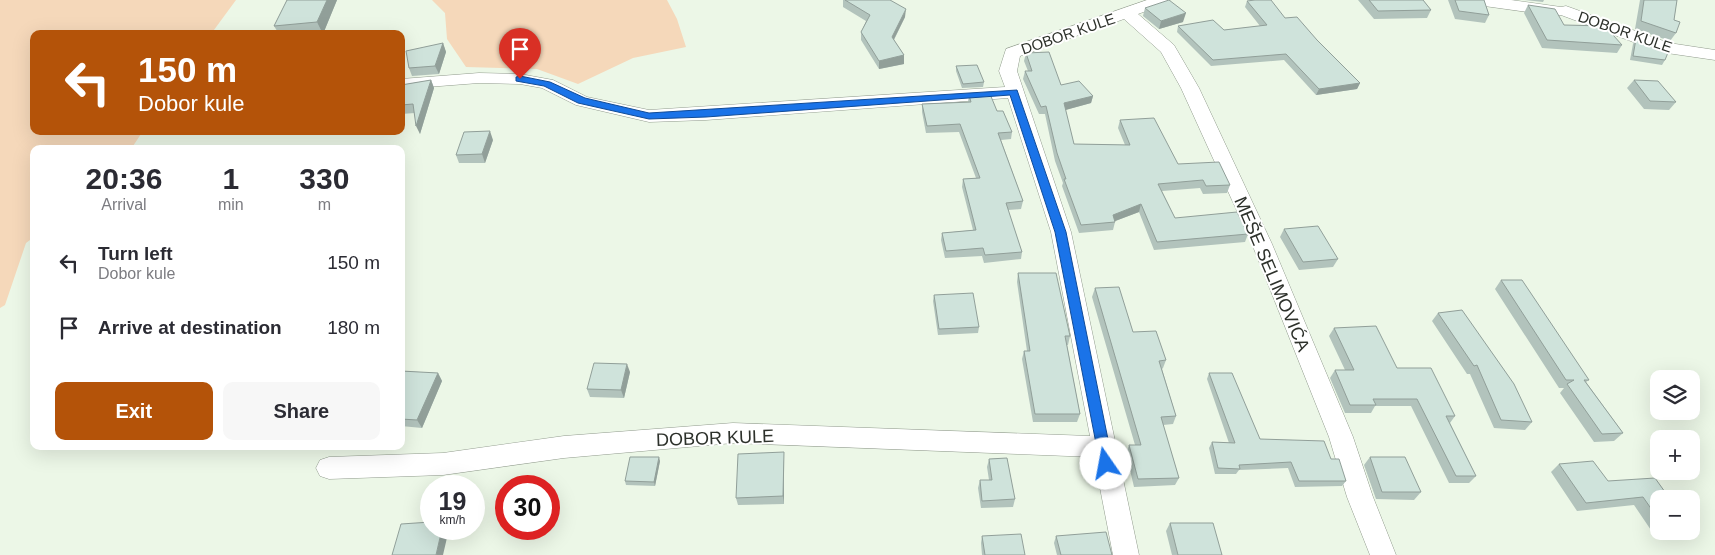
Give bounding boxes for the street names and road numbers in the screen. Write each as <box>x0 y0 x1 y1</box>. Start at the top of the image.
street label: DOBOR KULE <box>1576 7 1674 56</box>
street label: DOBOR KULE <box>1019 9 1117 58</box>
street label: MEŠE SELIMOVIĆA <box>1230 193 1315 354</box>
street label: DOBOR KULE <box>656 426 774 450</box>

